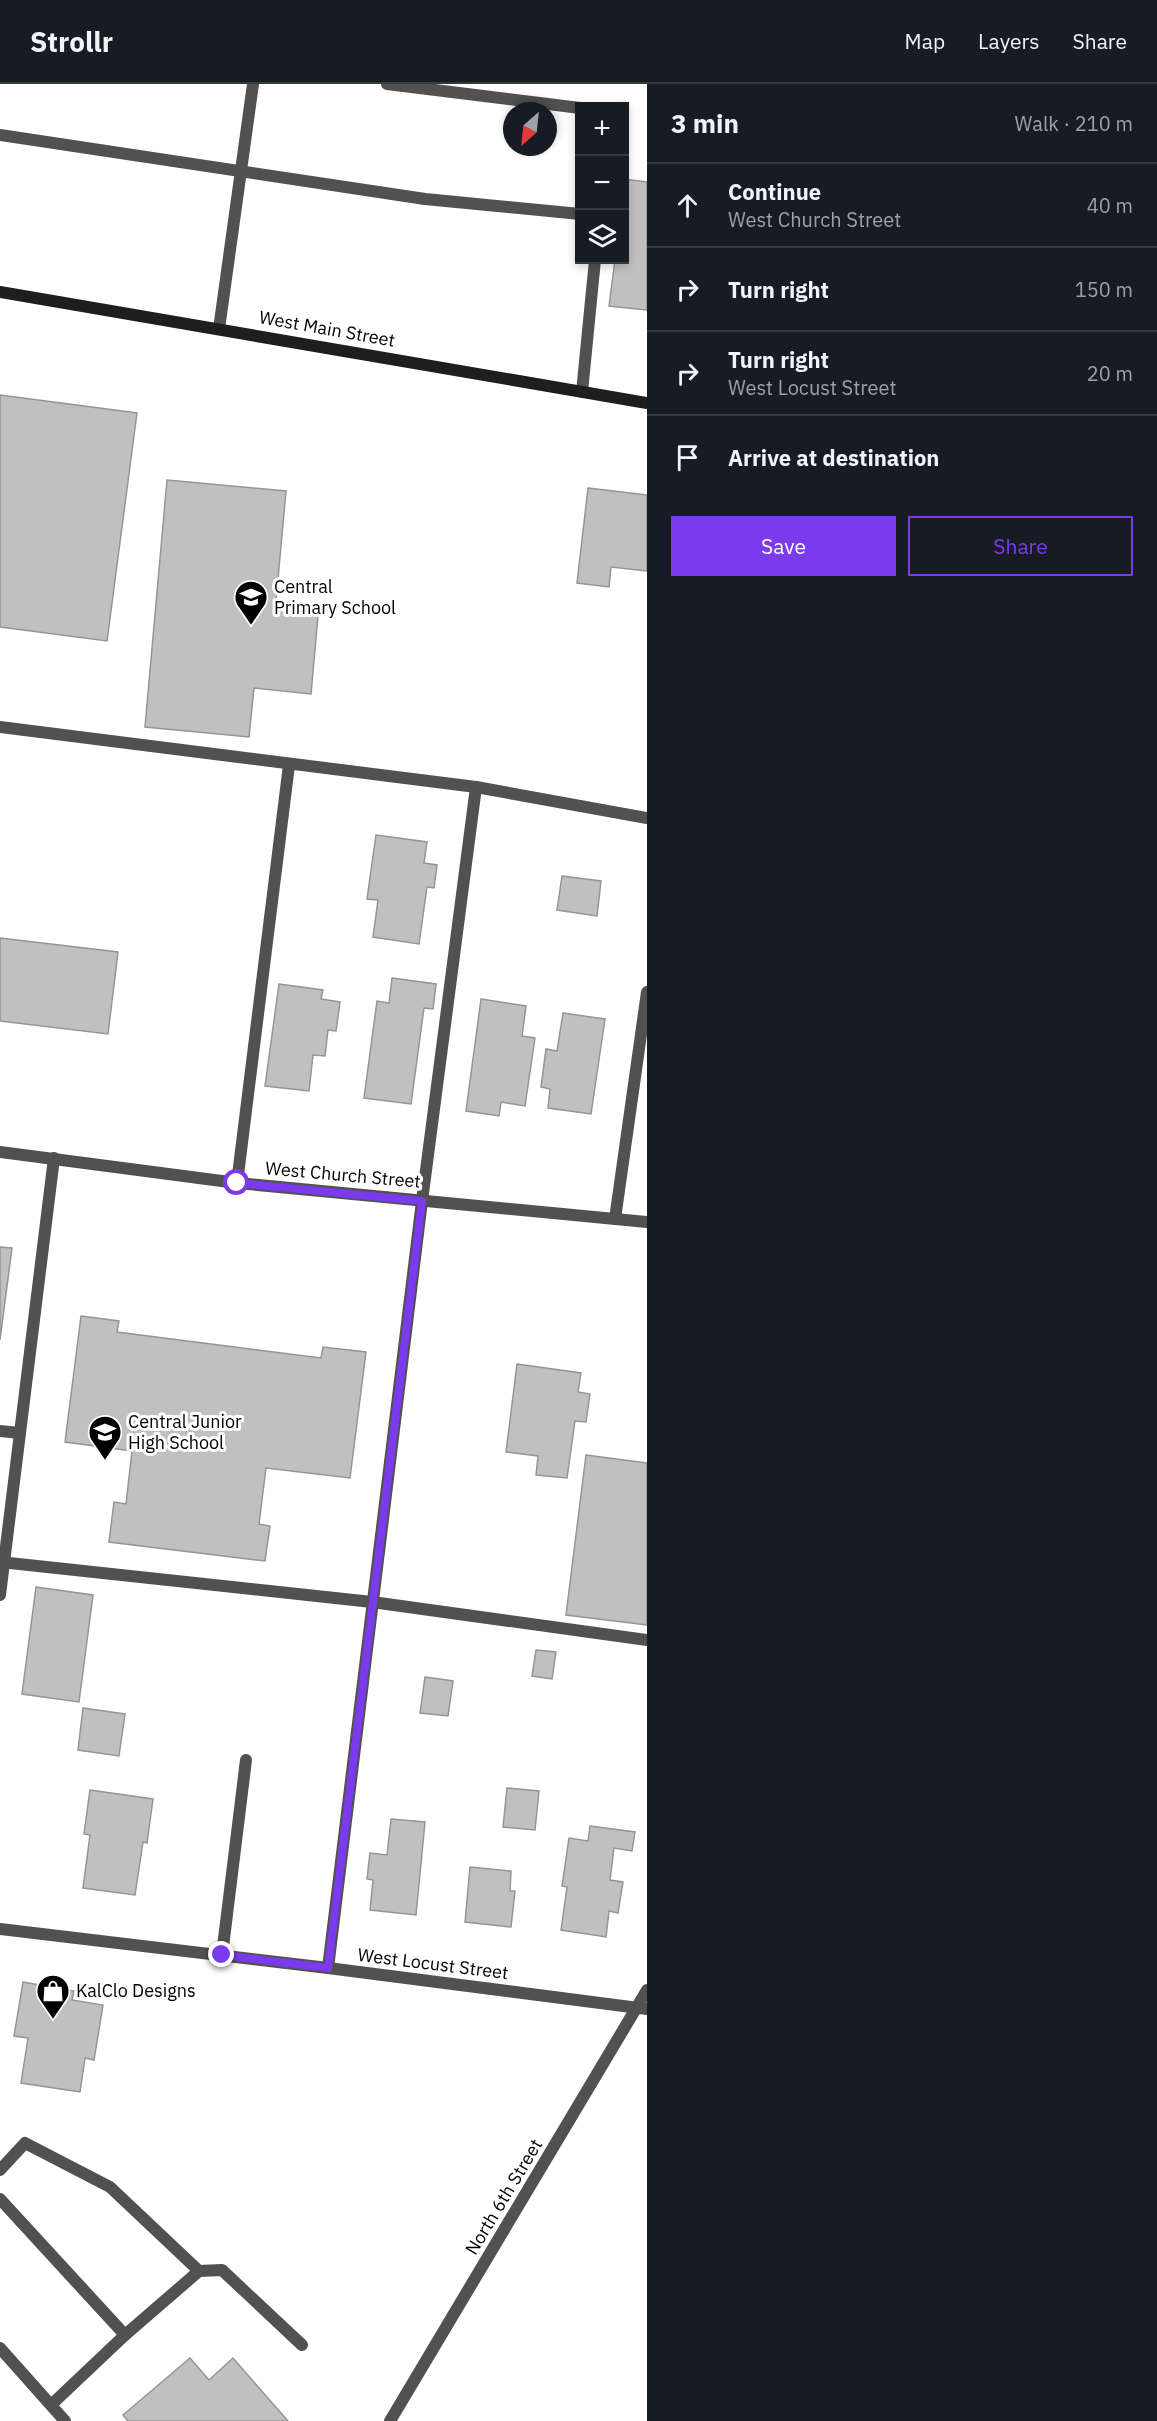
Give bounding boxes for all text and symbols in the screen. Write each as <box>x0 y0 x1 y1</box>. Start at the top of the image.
text: Strollr <box>30 23 113 60</box>
text: Map <box>905 27 945 55</box>
text: Layers <box>978 27 1040 55</box>
text: Share <box>1073 27 1127 55</box>
north arrow <box>503 102 557 156</box>
map controls <box>575 102 629 264</box>
button: + <box>575 102 629 156</box>
text: 3 min <box>671 106 739 140</box>
text: Walk · 210 m <box>1015 110 1133 137</box>
button: − <box>575 156 629 210</box>
text: Continue <box>728 177 821 206</box>
icon: ahead <box>671 189 704 222</box>
text: 40 m <box>1087 192 1133 219</box>
text: West Church Street <box>728 206 901 233</box>
button: layers <box>575 210 629 264</box>
icon: right <box>671 273 704 306</box>
text: Turn right <box>728 275 829 304</box>
text: 150 m <box>1075 276 1133 303</box>
street label: West Main Street <box>257 305 397 352</box>
text: Turn right <box>728 345 829 374</box>
icon: right <box>671 357 704 390</box>
text: 20 m <box>1087 360 1133 387</box>
text: West Locust Street <box>728 374 896 401</box>
icon: arrive <box>671 441 704 474</box>
text: Arrive at destination <box>728 443 939 472</box>
button: Save <box>671 516 896 576</box>
button: Share <box>908 516 1133 576</box>
place label: Central Primary School <box>274 575 396 619</box>
school or university icon: Central Primary School <box>233 579 269 626</box>
street label: West Church Street <box>264 1156 422 1193</box>
route start <box>223 1169 249 1195</box>
place label: Central Junior High School <box>128 1410 242 1454</box>
school or university icon: Central Junior High School <box>87 1414 123 1461</box>
route end <box>208 1941 234 1967</box>
street label: West Locust Street <box>356 1943 510 1984</box>
shop icon: KalClo Designs <box>35 1973 71 2020</box>
place label: KalClo Designs <box>76 1979 196 2002</box>
street label: North 6th Street <box>460 2135 547 2259</box>

